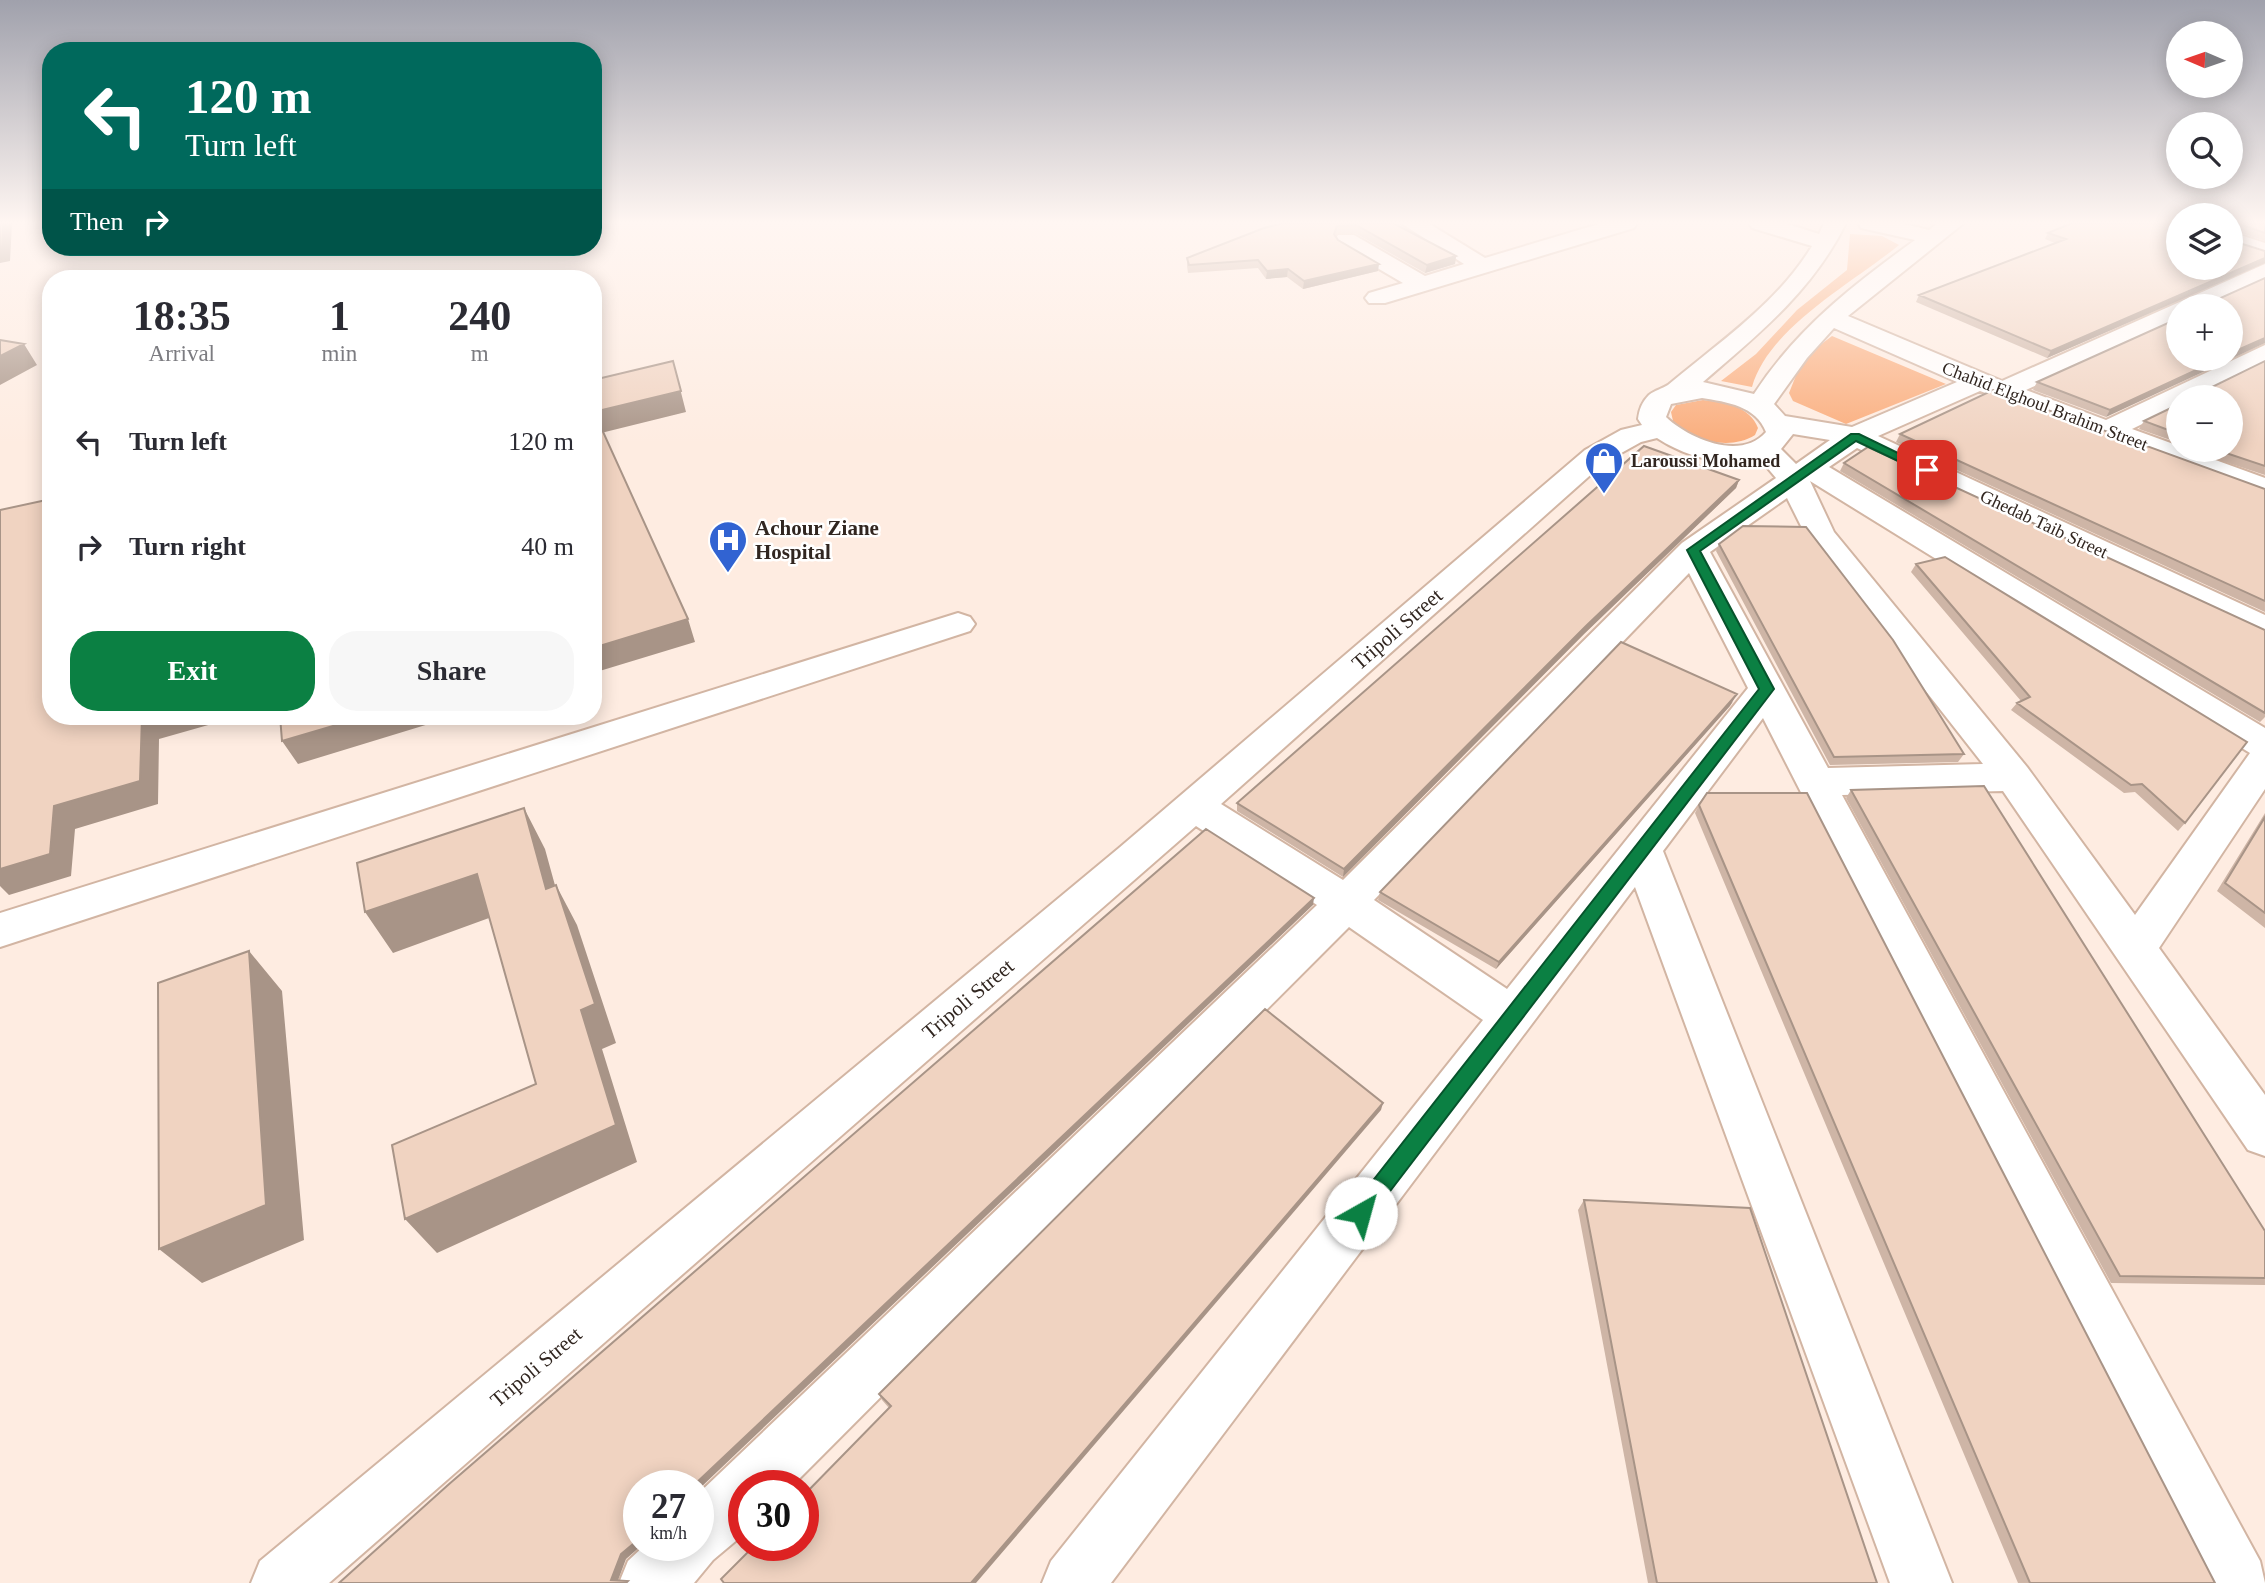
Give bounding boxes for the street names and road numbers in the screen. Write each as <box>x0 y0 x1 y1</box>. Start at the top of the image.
street label: Chahid Elghoul Brahim Street <box>1939 358 2151 454</box>
street label: Ghedab Taib Street <box>1977 486 2111 562</box>
street label: Tripoli Street <box>1347 583 1447 675</box>
street label: Tripoli Street <box>917 954 1019 1044</box>
street label: Tripoli Street <box>485 1322 587 1412</box>

